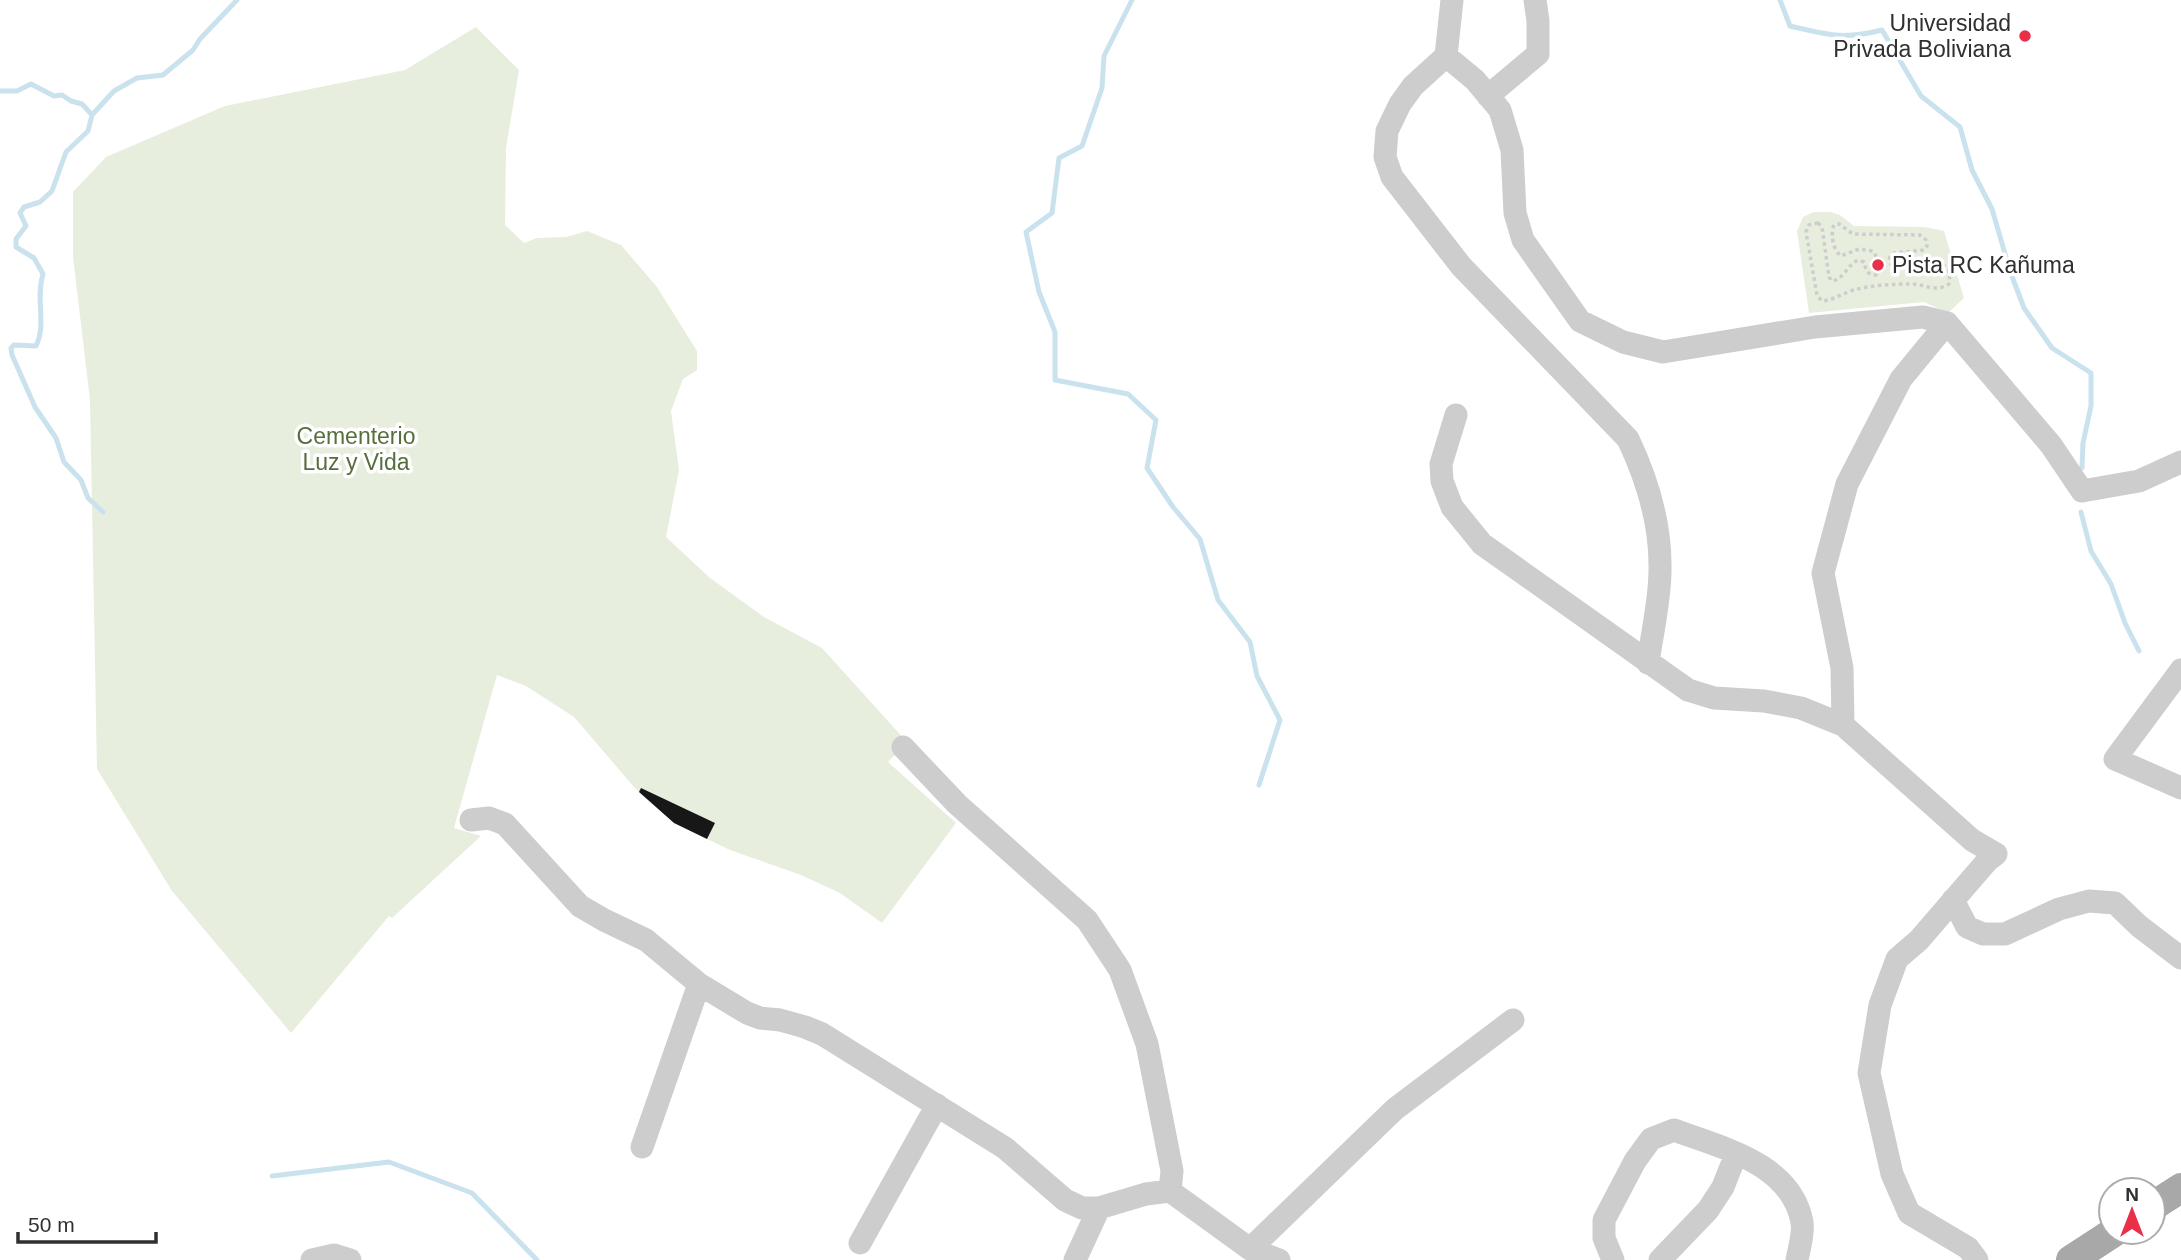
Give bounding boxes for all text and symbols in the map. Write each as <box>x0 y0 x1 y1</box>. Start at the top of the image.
place label: Universidad Privada Boliviana <box>1833 10 2011 62</box>
marker: Universidad Privada Boliviana <box>2017 28 2033 44</box>
place label: Pista RC Kañuma <box>1892 252 2075 278</box>
marker: Pista RC Kañuma <box>1870 257 1886 273</box>
park label: Cementerio Luz y Vida <box>297 423 415 475</box>
north arrow <box>2097 1176 2167 1246</box>
text: N <box>2125 1184 2139 1205</box>
scale bar <box>18 1200 156 1244</box>
text: 50 m <box>28 1213 75 1236</box>

